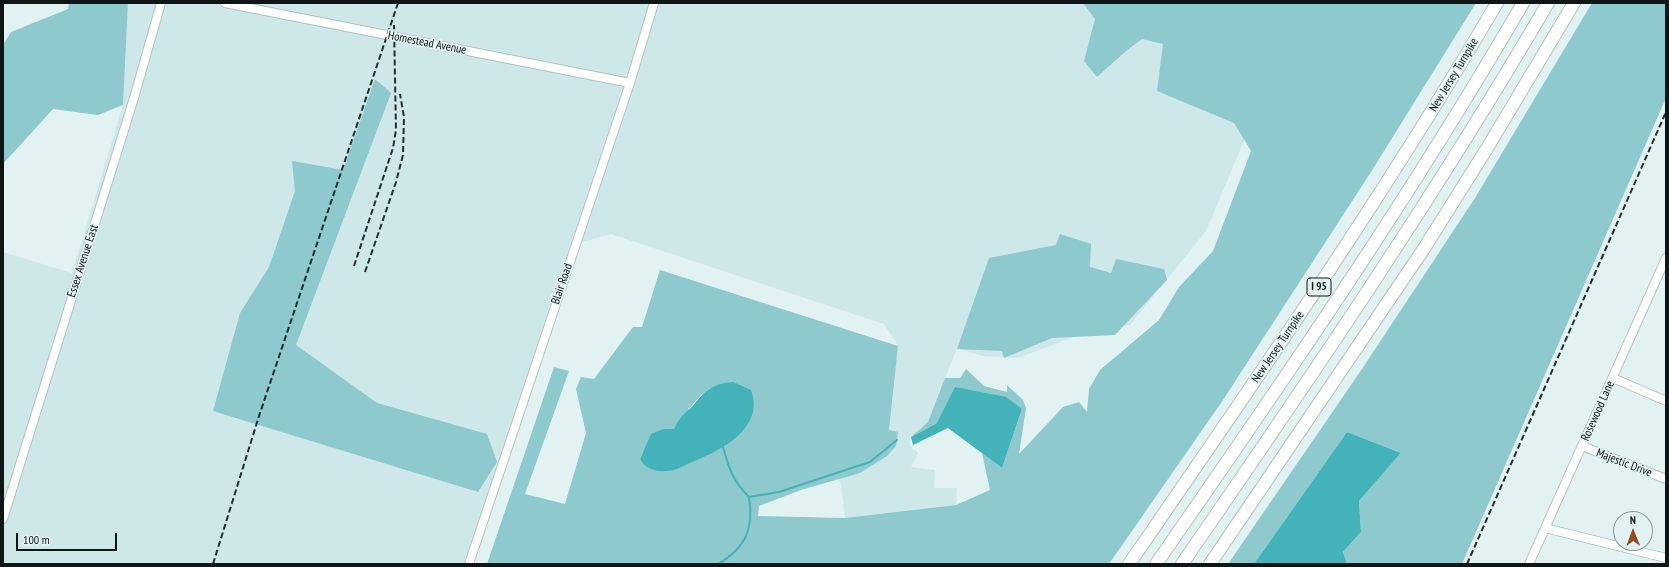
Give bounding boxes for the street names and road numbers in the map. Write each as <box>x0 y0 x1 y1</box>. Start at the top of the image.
street label: Homestead Avenue <box>387 28 467 58</box>
street label: New Jersey Turnpike <box>1426 36 1482 114</box>
street label: Essex Avenue East <box>64 223 102 299</box>
street label: Blair Road <box>548 262 576 306</box>
road number: I 95 <box>1307 278 1331 296</box>
street label: New Jersey Turnpike <box>1249 308 1307 386</box>
street label: Rosewood Lane <box>1578 379 1618 443</box>
street label: Majestic Drive <box>1594 446 1654 480</box>

